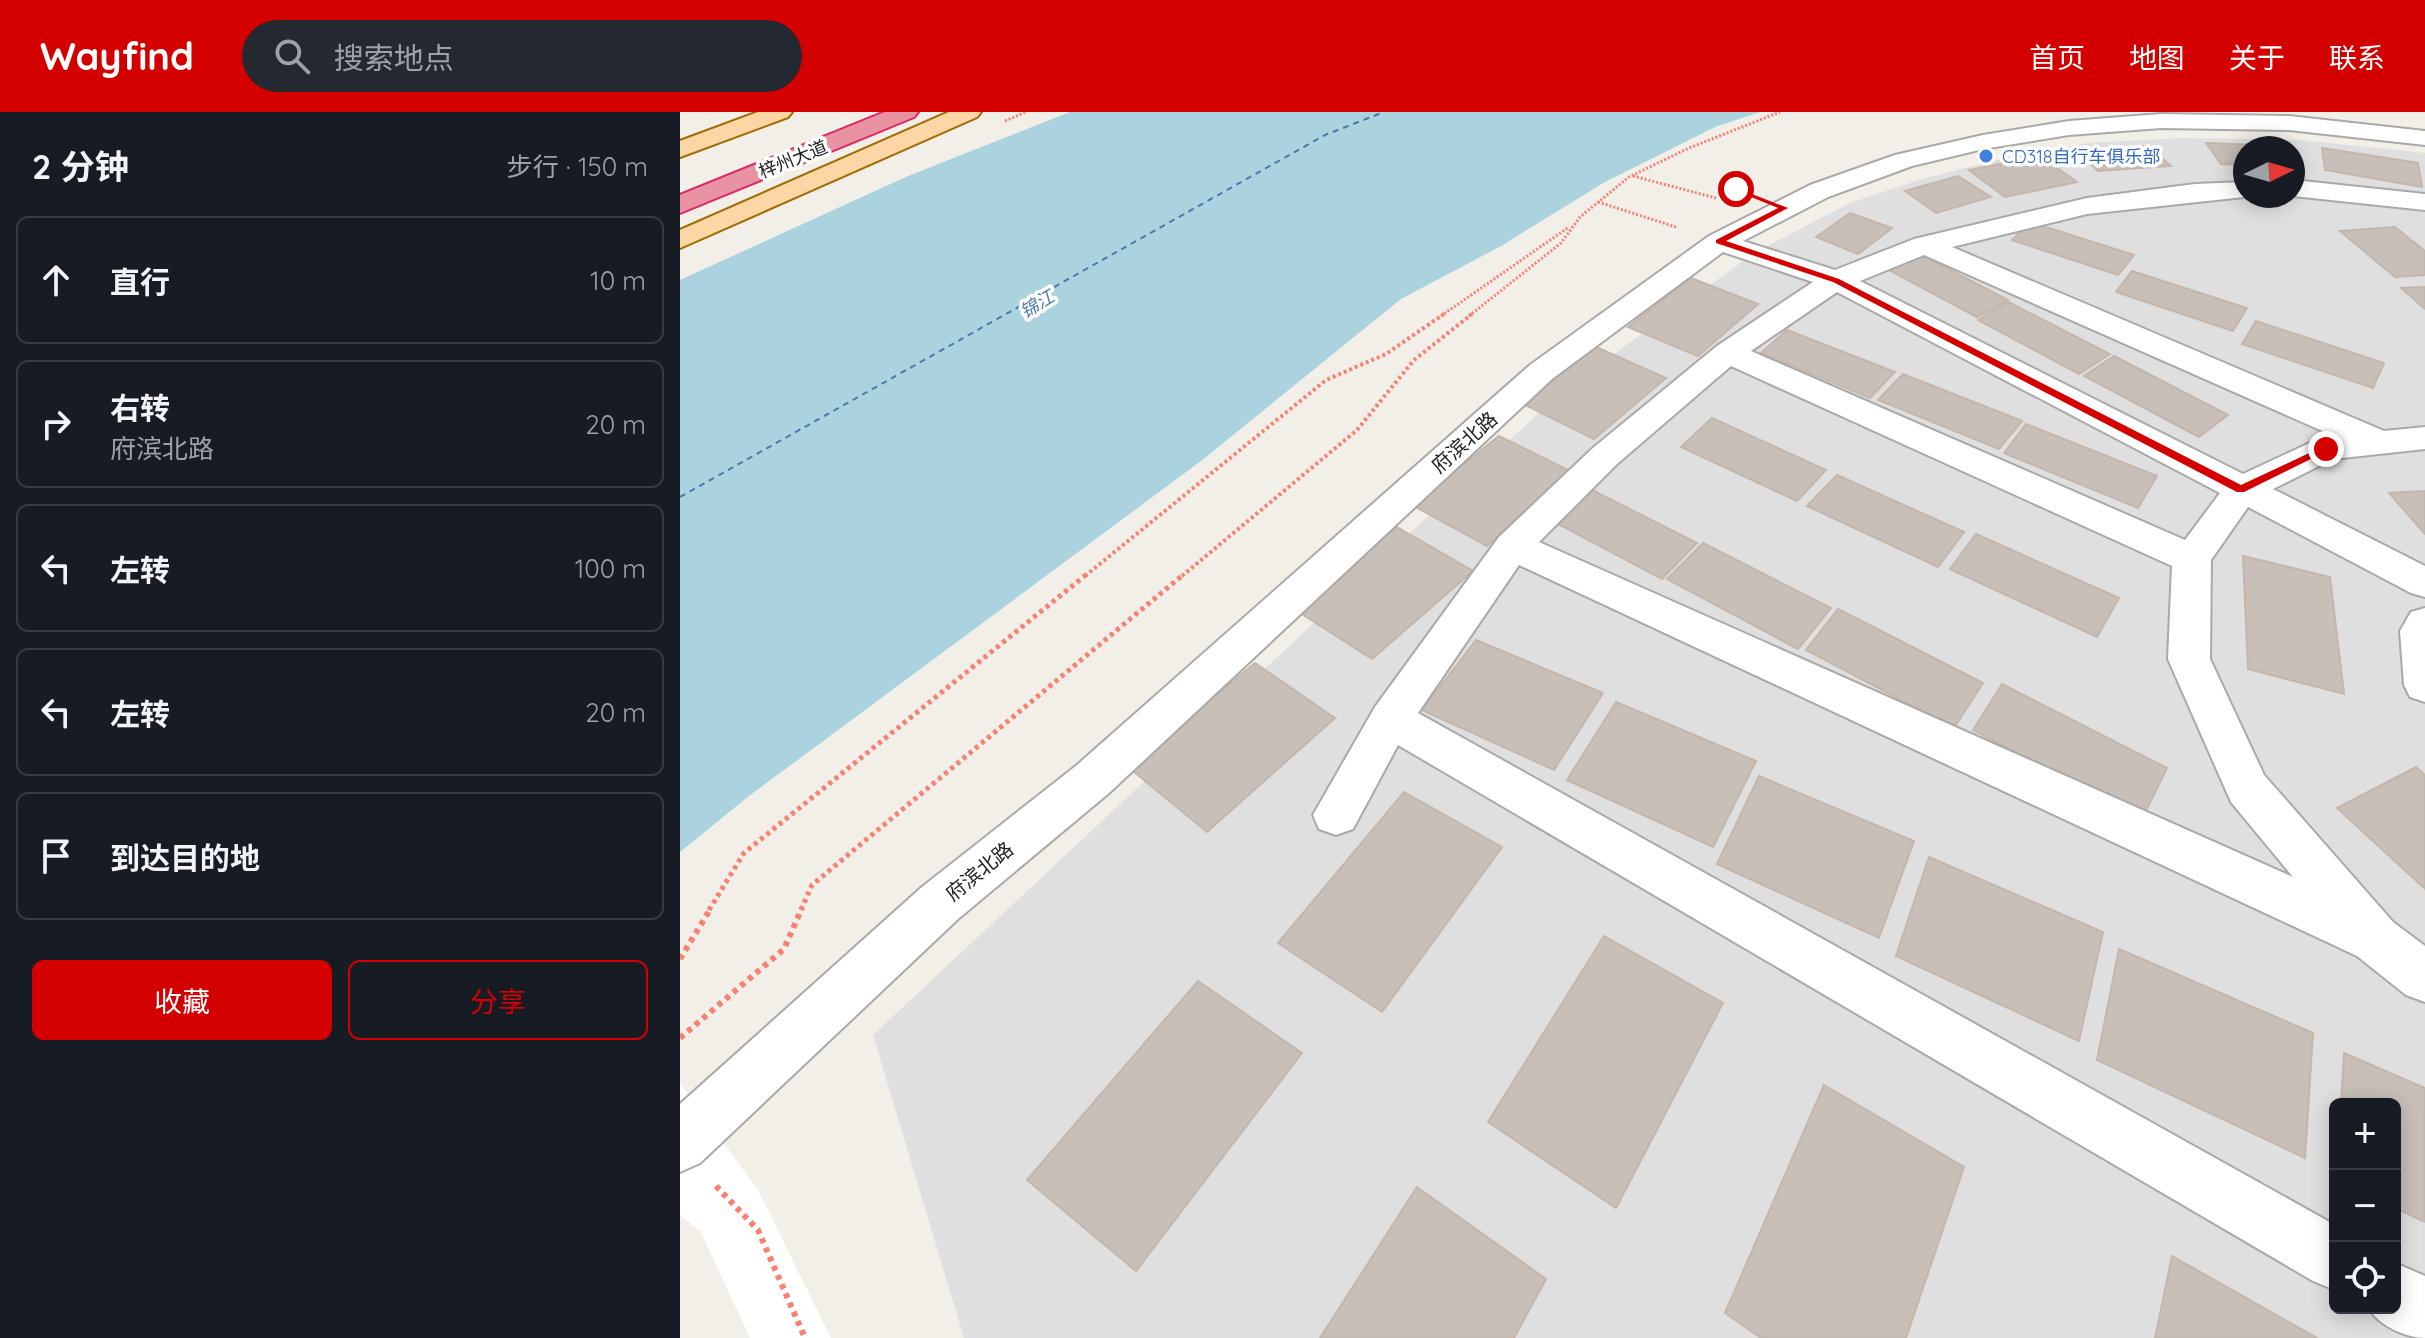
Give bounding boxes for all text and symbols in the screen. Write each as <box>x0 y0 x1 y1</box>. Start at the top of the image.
search box <box>242 20 802 92</box>
text: Wayfind <box>40 32 194 80</box>
icon: search <box>270 34 314 78</box>
text: 搜索地点 <box>334 39 454 77</box>
text: 首页 <box>2029 40 2085 75</box>
text: 地图 <box>2129 40 2185 75</box>
text: 关于 <box>2229 40 2285 75</box>
text: 联系 <box>2329 40 2385 75</box>
street label: 梓州大道 <box>755 135 831 183</box>
north arrow <box>2233 136 2305 208</box>
text: 2 分钟 <box>32 145 129 188</box>
place label: CD318自行车俱乐部 <box>2002 145 2161 168</box>
marker: CD318自行车俱乐部 <box>1977 147 1995 165</box>
text: 步行 · 150 m <box>507 150 648 183</box>
route start <box>1718 171 1754 207</box>
icon: ahead <box>34 258 78 302</box>
text: 直行 <box>110 263 170 301</box>
text: 10 m <box>590 264 646 297</box>
water label: 锦江 <box>1016 284 1060 323</box>
text: 右转 <box>110 389 170 427</box>
icon: right <box>34 402 78 446</box>
street label: 府滨北路 <box>1426 406 1502 478</box>
text: 20 m <box>585 408 646 441</box>
route end <box>2308 431 2344 467</box>
text: 府滨北路 <box>110 432 214 465</box>
icon: left <box>34 546 78 590</box>
text: 左转 <box>110 551 170 589</box>
text: 100 m <box>575 552 646 585</box>
icon: left <box>34 690 78 734</box>
text: 左转 <box>110 695 170 733</box>
text: 20 m <box>585 696 646 729</box>
icon: arrive <box>34 834 78 878</box>
street label: 府滨北路 <box>940 836 1018 906</box>
text: 到达目的地 <box>110 839 260 877</box>
button: 收藏 <box>32 960 332 1040</box>
button: 分享 <box>348 960 648 1040</box>
map controls <box>2329 1098 2401 1314</box>
button: + <box>2329 1098 2401 1170</box>
button: − <box>2329 1170 2401 1242</box>
button: locate <box>2329 1242 2401 1314</box>

